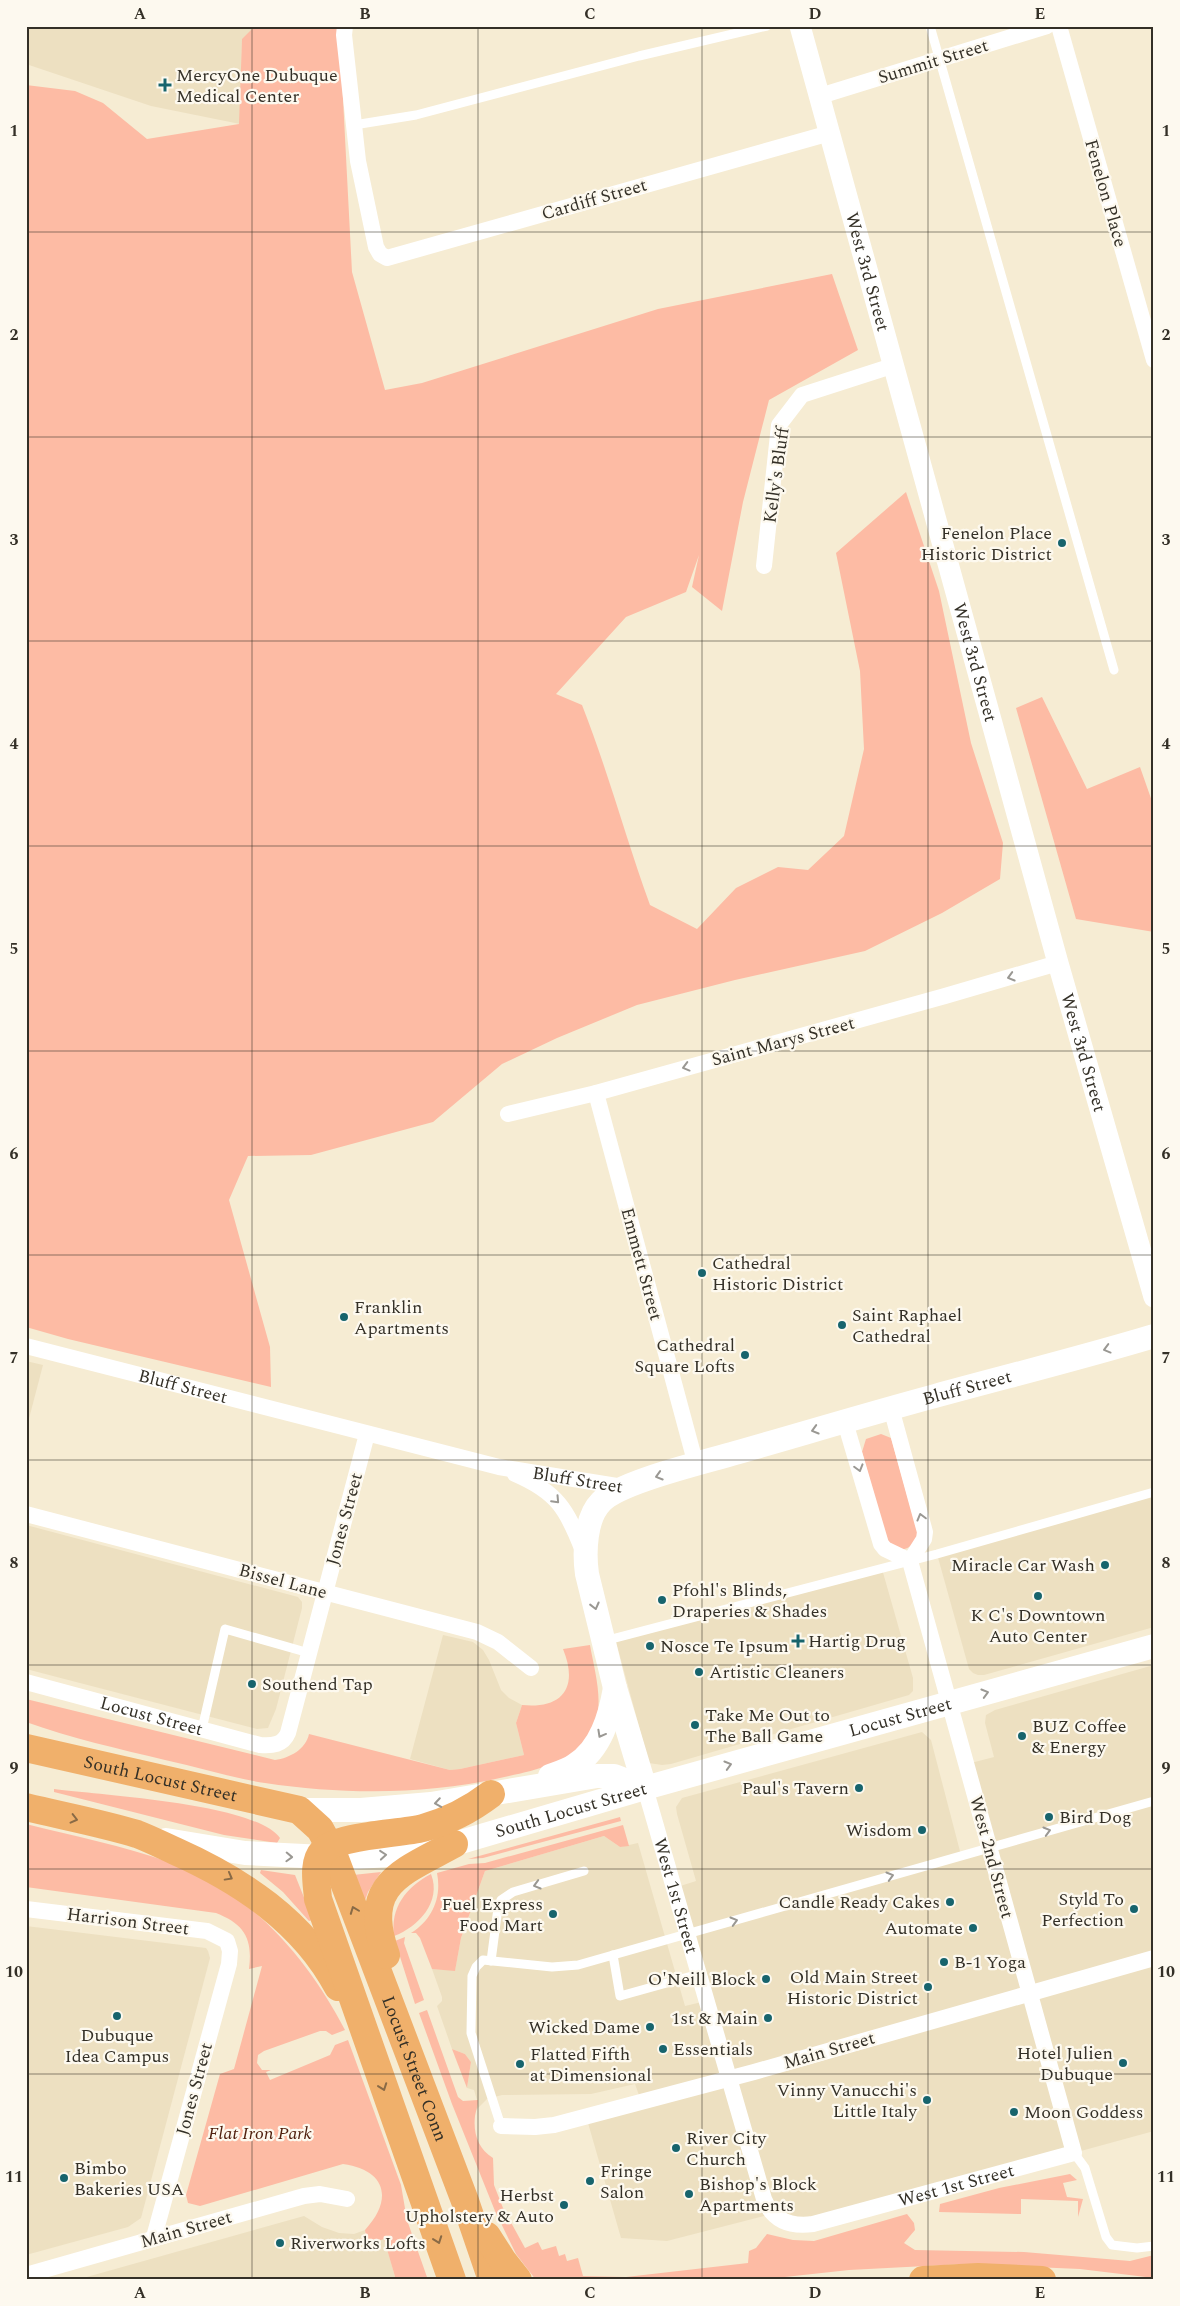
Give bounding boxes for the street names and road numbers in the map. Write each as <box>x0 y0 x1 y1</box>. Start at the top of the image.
street label: Summit Street <box>875 32 992 91</box>
street label: Fenelon Place <box>1077 136 1134 250</box>
street label: Cardiff Street <box>538 172 650 227</box>
street label: West 3rd Street <box>838 209 896 335</box>
street label: Kelly's Bluff <box>756 424 797 525</box>
street label: West 3rd Street <box>945 600 1004 725</box>
street label: West 3rd Street <box>1053 990 1113 1115</box>
street label: Saint Marys Street <box>709 1009 858 1074</box>
street label: Emmett Street <box>613 1205 670 1324</box>
street label: Bluff Street <box>135 1362 230 1411</box>
street label: Bluff Street <box>920 1363 1015 1413</box>
street label: Bluff Street <box>531 1460 625 1501</box>
street label: Jones Street <box>319 1470 370 1569</box>
street label: Bissel Lane <box>236 1557 330 1606</box>
street label: Locust Street <box>97 1690 206 1743</box>
street label: Locust Street <box>846 1690 955 1745</box>
street label: South Locust Street <box>81 1749 240 1810</box>
street label: South Locust Street <box>492 1775 650 1845</box>
street label: West 2nd Street <box>962 1793 1021 1921</box>
street label: West 1st Street <box>646 1835 705 1957</box>
street label: Harrison Street <box>65 1901 191 1942</box>
street label: Locust Street Conn <box>374 1992 454 2145</box>
street label: Main Street <box>780 2025 878 2076</box>
street label: Jones Street <box>169 2040 220 2139</box>
street label: West 1st Street <box>895 2157 1017 2214</box>
street label: Main Street <box>137 2204 235 2255</box>

